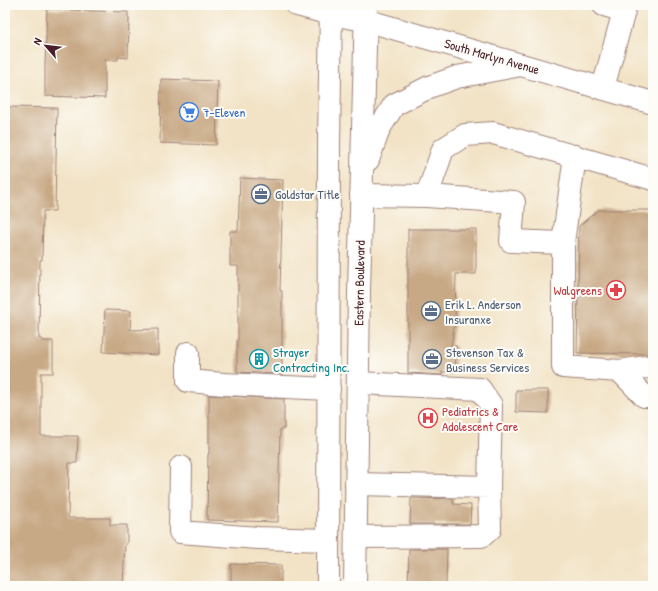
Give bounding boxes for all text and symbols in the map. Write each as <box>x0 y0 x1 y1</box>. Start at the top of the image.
north arrow <box>26 26 66 66</box>
street label: South Marlyn Avenue <box>442 34 542 78</box>
text: N <box>30 35 45 47</box>
supermarket icon: 7-Eleven <box>178 101 200 123</box>
place label: 7-Eleven <box>203 103 245 121</box>
office icon: Goldstar Title <box>250 183 272 205</box>
place label: Goldstar Title <box>275 185 340 203</box>
street label: Eastern Boulevard <box>349 240 369 326</box>
pharmacy icon: Walgreens <box>605 279 627 301</box>
place label: Walgreens <box>553 281 602 299</box>
place label: Erik L. Anderson Insuranxe <box>445 295 521 328</box>
office icon: Erik L. Anderson Insuranxe <box>420 300 442 322</box>
place label: Strayer Contracting Inc. <box>273 343 350 376</box>
place label: Stevenson Tax & Business Services <box>446 343 529 376</box>
building icon: Strayer Contracting Inc. <box>248 348 270 370</box>
office icon: Stevenson Tax & Business Services <box>421 348 443 370</box>
place label: Pediatrics & Adolescent Care <box>442 402 518 435</box>
hospital icon: Pediatrics & Adolescent Care <box>417 407 439 429</box>

